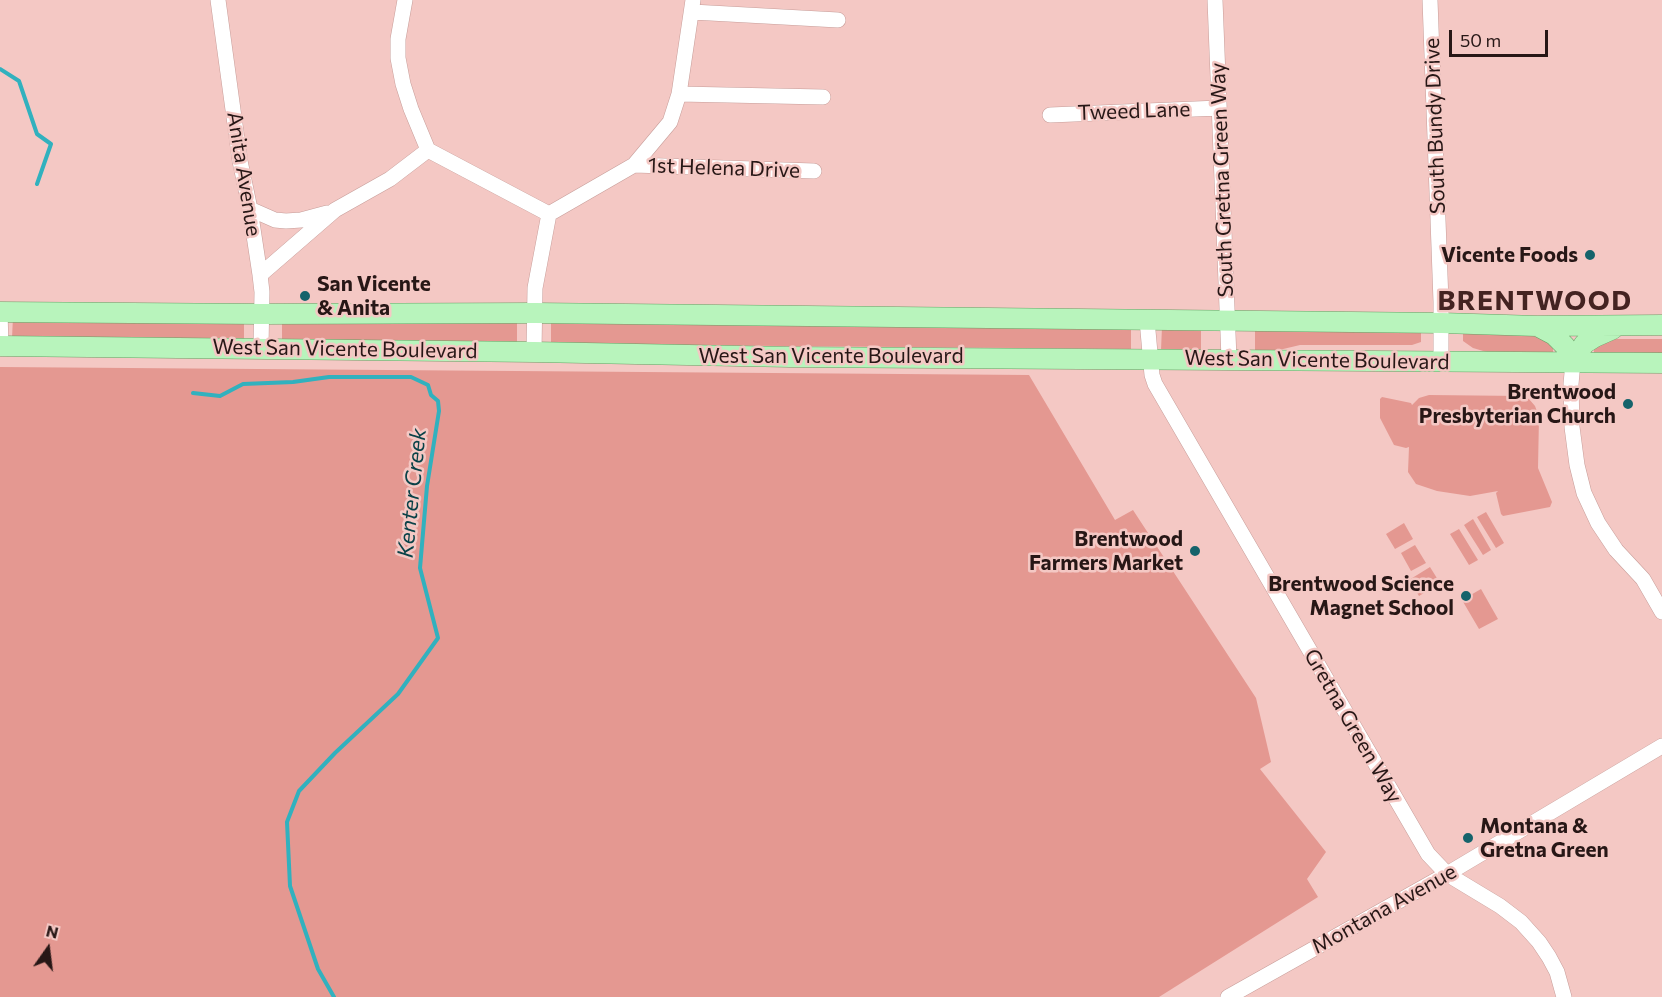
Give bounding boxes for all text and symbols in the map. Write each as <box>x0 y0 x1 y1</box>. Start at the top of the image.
scale bar <box>1452 18 1551 56</box>
text: 50 m <box>1460 29 1501 51</box>
street label: South Bundy Drive <box>1419 37 1451 215</box>
street label: South Gretna Green Way <box>1205 62 1239 298</box>
street label: Tweed Lane <box>1077 96 1191 126</box>
street label: Anita Avenue <box>222 110 266 238</box>
street label: 1st Helena Drive <box>648 153 800 183</box>
place label: Vicente Foods <box>1441 242 1578 268</box>
marker: Vicente Foods <box>1583 248 1597 262</box>
place label: San Vicente & Anita <box>317 271 431 321</box>
district label: BRENTWOOD <box>1437 285 1633 317</box>
marker: San Vicente & Anita <box>298 289 312 303</box>
street label: West San Vicente Boulevard <box>212 334 478 364</box>
street label: West San Vicente Boulevard <box>698 343 964 369</box>
street label: West San Vicente Boulevard <box>1184 345 1450 375</box>
place label: Brentwood Presbyterian Church <box>1419 379 1616 429</box>
marker: Brentwood Presbyterian Church <box>1621 397 1635 411</box>
water label: Kenter Creek <box>392 427 432 559</box>
place label: Brentwood Farmers Market <box>1029 526 1183 576</box>
marker: Brentwood Farmers Market <box>1188 544 1202 558</box>
place label: Brentwood Science Magnet School <box>1268 571 1454 621</box>
marker: Brentwood Science Magnet School <box>1459 589 1473 603</box>
street label: Gretna Green Way <box>1299 645 1407 807</box>
place label: Montana & Gretna Green <box>1480 813 1609 863</box>
marker: Montana & Gretna Green <box>1461 831 1475 845</box>
street label: Montana Avenue <box>1307 859 1461 959</box>
north arrow <box>18 919 78 979</box>
text: N <box>44 920 61 942</box>

